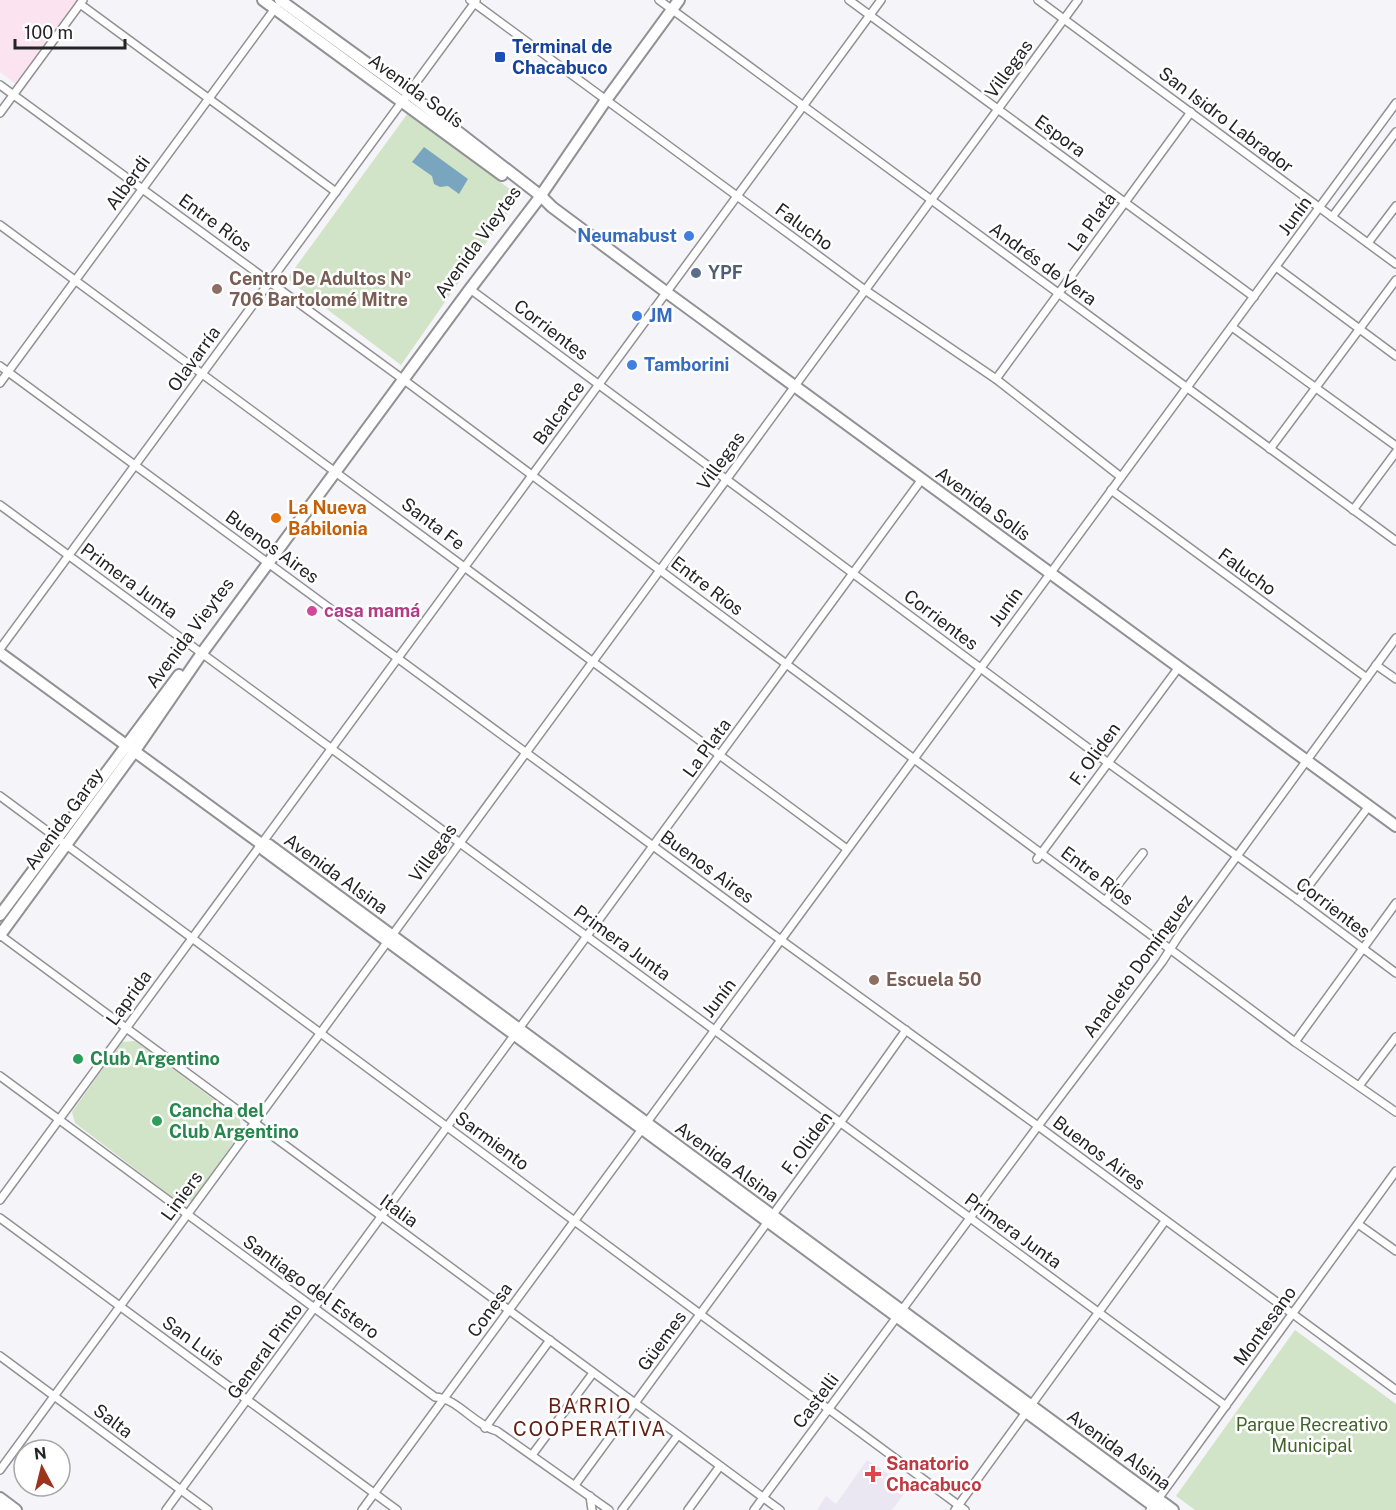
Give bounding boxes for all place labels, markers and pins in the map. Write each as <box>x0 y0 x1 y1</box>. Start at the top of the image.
place label: Terminal de Chacabuco <box>512 36 613 78</box>
marker: Terminal de Chacabuco <box>493 50 507 64</box>
place label: Neumabust <box>577 225 677 246</box>
marker: Neumabust <box>682 229 696 243</box>
place label: YPF <box>708 262 743 283</box>
marker: YPF <box>689 266 703 280</box>
place label: Centro De Adultos Nº 706 Bartolomé Mitre <box>229 268 411 310</box>
marker: Centro De Adultos Nº 706 Bartolomé Mitre <box>210 282 224 296</box>
place label: JM <box>649 305 673 326</box>
marker: JM <box>630 309 644 323</box>
place label: Tamborini <box>644 354 729 375</box>
marker: Tamborini <box>625 358 639 372</box>
place label: La Nueva Babilonia <box>288 497 368 539</box>
marker: La Nueva Babilonia <box>269 511 283 525</box>
place label: casa mamá <box>324 600 420 621</box>
marker: casa mamá <box>305 604 319 618</box>
place label: Escuela 50 <box>886 969 982 990</box>
marker: Escuela 50 <box>867 973 881 987</box>
place label: Club Argentino <box>90 1048 220 1069</box>
marker: Club Argentino <box>71 1052 85 1066</box>
place label: Cancha del Club Argentino <box>169 1100 299 1142</box>
marker: Cancha del Club Argentino <box>150 1114 164 1128</box>
place label: Sanatorio Chacabuco <box>886 1453 982 1495</box>
marker: Sanatorio Chacabuco <box>864 1465 882 1483</box>

